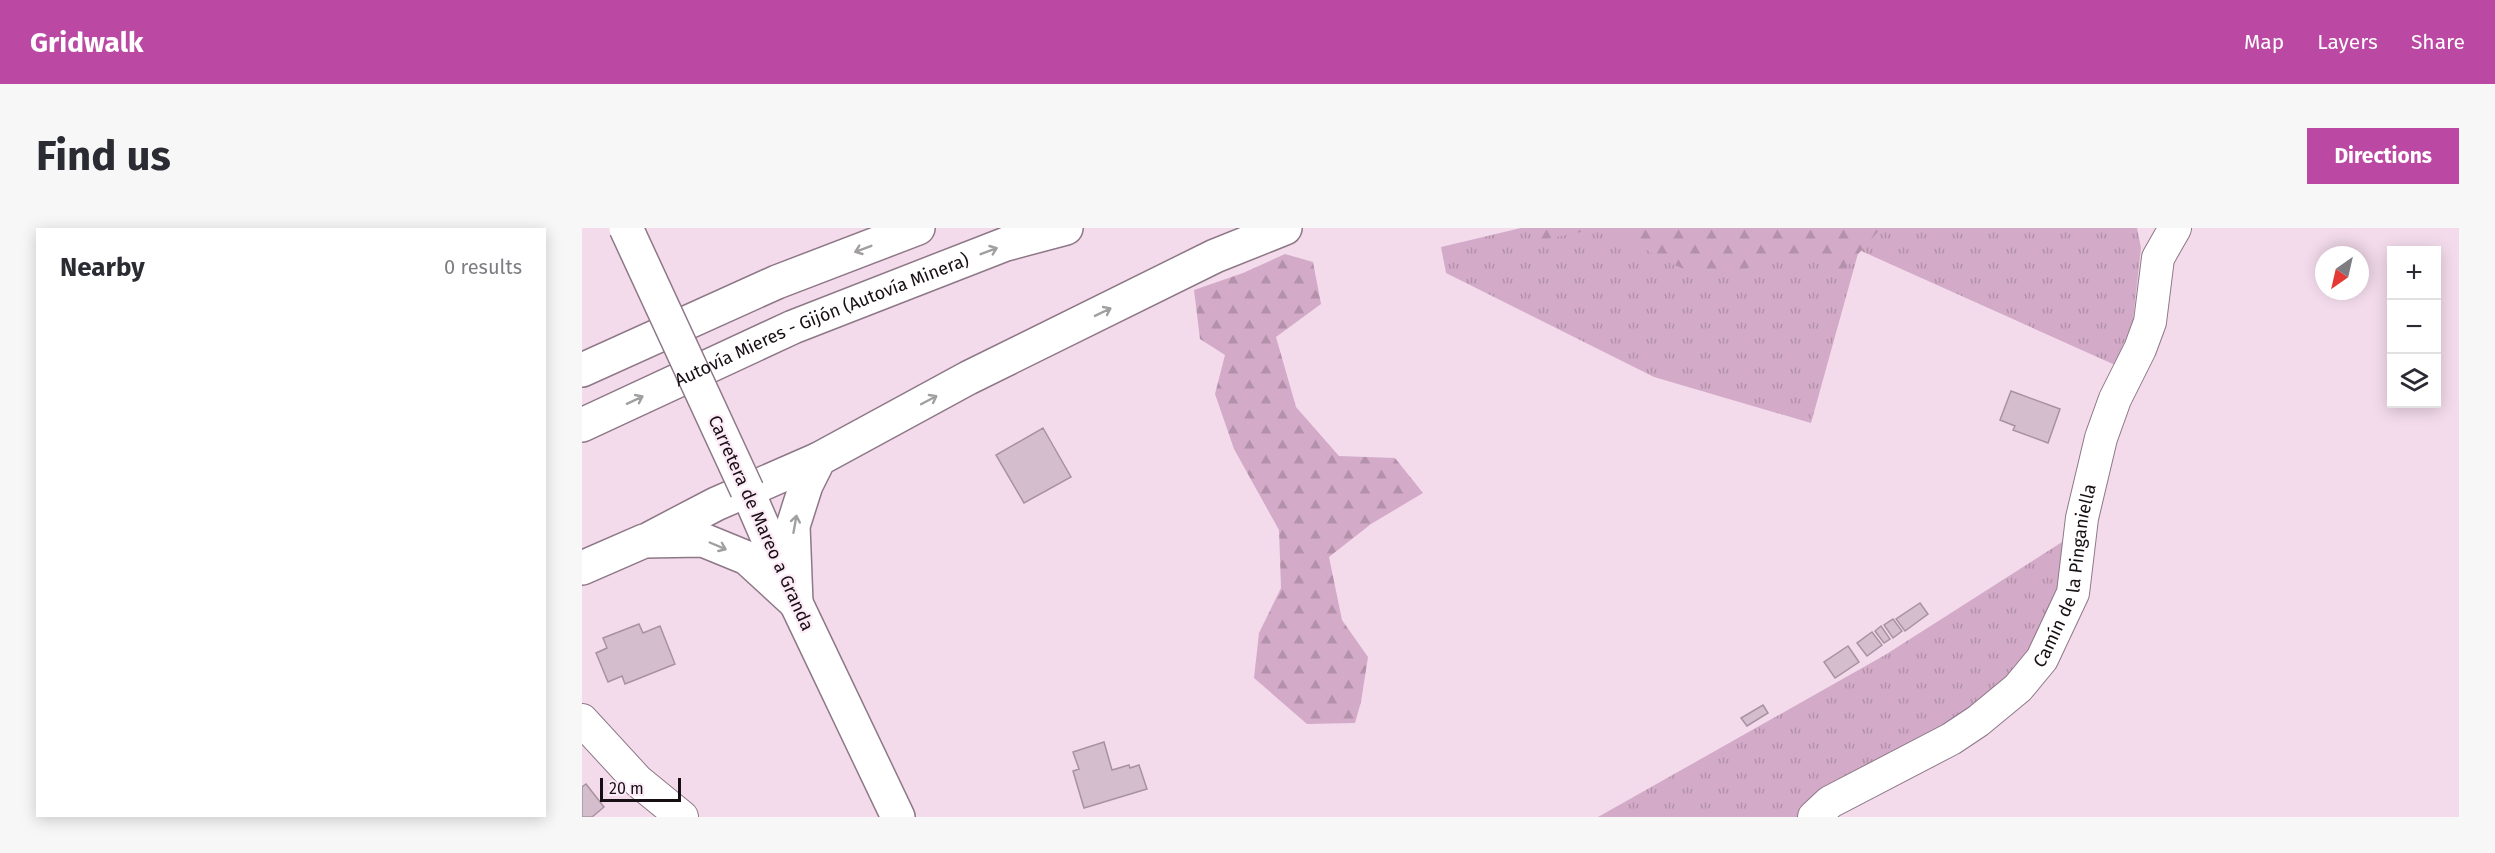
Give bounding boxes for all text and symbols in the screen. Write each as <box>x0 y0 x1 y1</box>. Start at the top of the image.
text: Gridwalk <box>30 26 143 59</box>
text: Map <box>2244 29 2284 55</box>
text: Layers <box>2317 29 2378 55</box>
text: Share <box>2411 29 2465 55</box>
button: Directions <box>2307 128 2459 184</box>
text: Find us <box>36 131 171 181</box>
one-way arrow <box>854 244 873 255</box>
one-way arrow <box>979 245 997 256</box>
north arrow <box>2315 246 2369 300</box>
map controls <box>2387 246 2441 408</box>
button: + <box>2387 246 2441 300</box>
street label: Autovía Mieres - Gijón (Autovía Minera) <box>671 248 972 391</box>
text: Nearby <box>60 252 145 283</box>
text: 0 results <box>444 255 522 279</box>
button: − <box>2387 300 2441 354</box>
one-way arrow <box>1093 305 1111 317</box>
button: layers <box>2387 354 2441 408</box>
one-way arrow <box>626 394 644 406</box>
one-way arrow <box>920 394 937 406</box>
street label: Carretera de Mareo a Granda <box>703 412 819 634</box>
street label: Camín de la Pinganiella <box>2028 481 2101 672</box>
one-way arrow <box>790 515 801 534</box>
one-way arrow <box>708 541 726 552</box>
scale bar <box>600 775 681 802</box>
text: 20 m <box>609 779 644 798</box>

